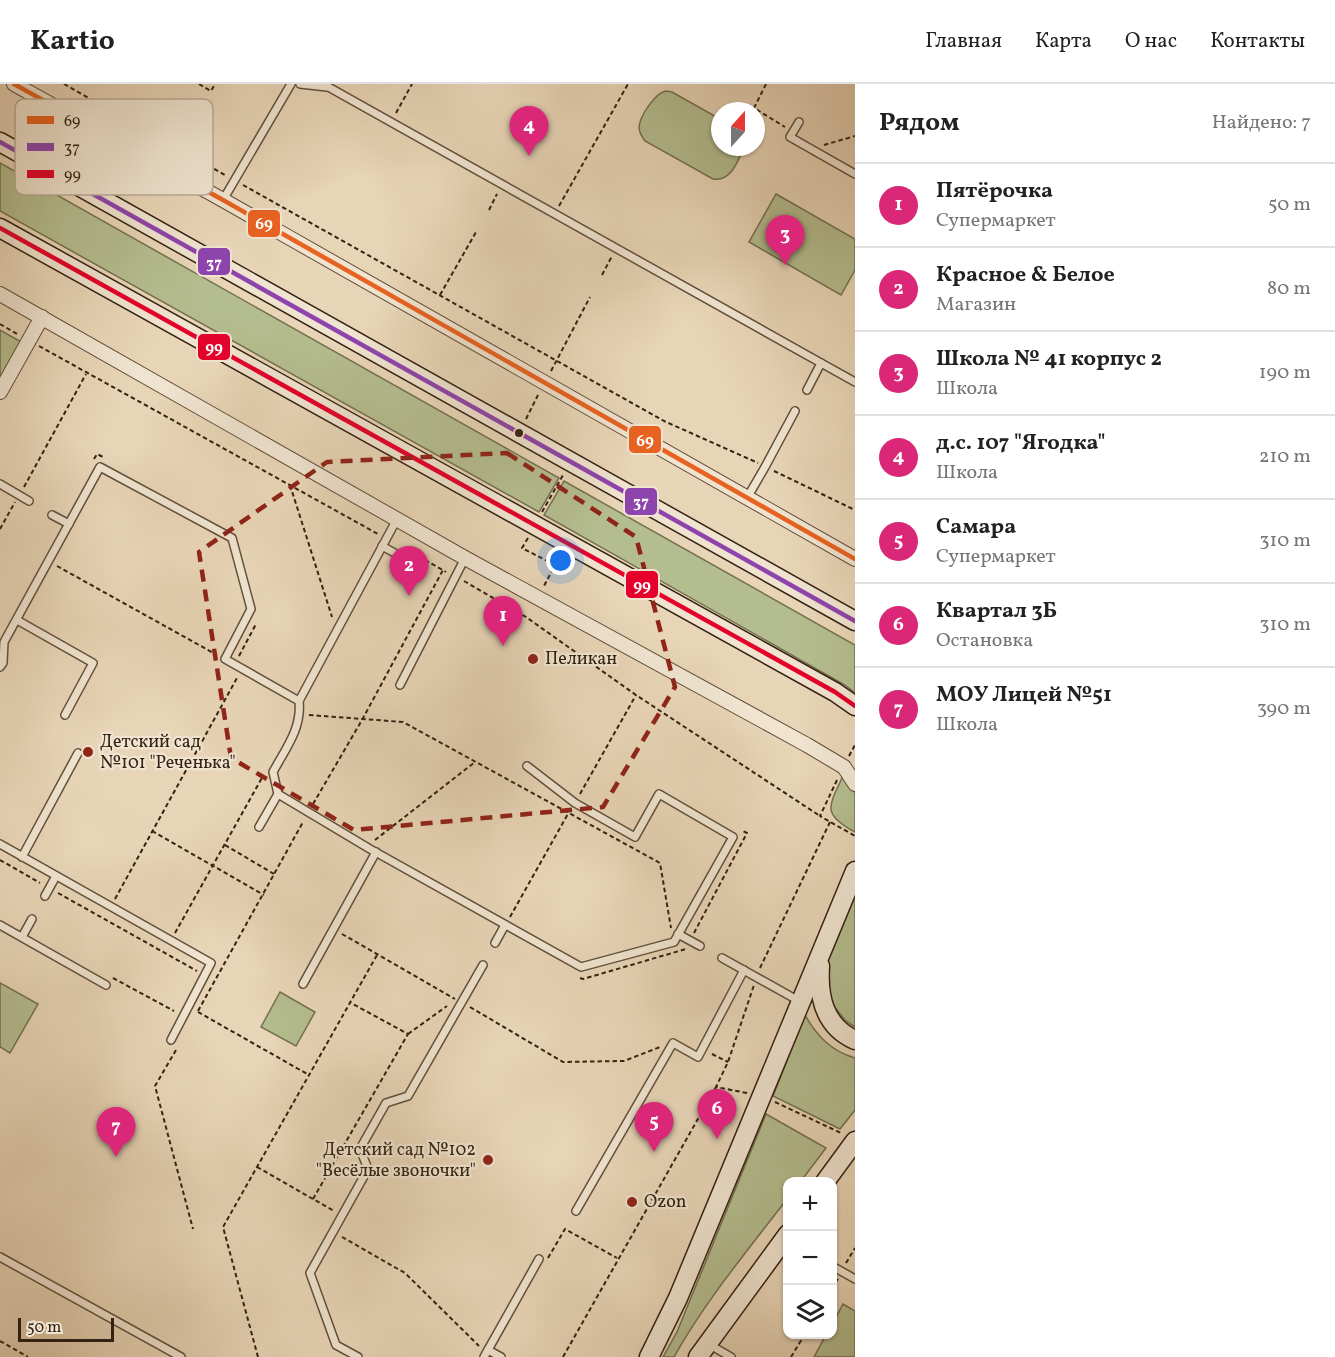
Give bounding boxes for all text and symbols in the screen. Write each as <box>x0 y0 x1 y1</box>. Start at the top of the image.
text: Kartio <box>30 22 115 61</box>
text: Главная <box>925 27 1002 56</box>
text: Карта <box>1035 27 1092 56</box>
text: О нас <box>1125 27 1177 56</box>
text: Контакты <box>1210 27 1305 56</box>
legend <box>15 99 213 195</box>
north arrow <box>711 102 765 156</box>
text: Рядом <box>879 105 959 141</box>
pin: 4 <box>510 106 548 156</box>
text: Найдено: 7 <box>1212 109 1311 137</box>
text: 69 <box>64 111 80 133</box>
text: 37 <box>64 138 80 160</box>
text: 99 <box>64 165 81 187</box>
text: Пятёрочка <box>936 176 1053 207</box>
text: 1 <box>894 191 903 219</box>
text: 50 m <box>1268 191 1311 219</box>
text: Супермаркет <box>936 207 1056 235</box>
line badge: 69 <box>247 209 281 238</box>
text: 69 <box>255 214 273 236</box>
pin: 3 <box>766 216 804 265</box>
line badge: 37 <box>197 247 231 276</box>
text: 37 <box>206 253 222 275</box>
text: Красное & Белое <box>936 260 1115 291</box>
text: 2 <box>893 275 904 303</box>
text: 80 m <box>1267 275 1311 303</box>
text: Магазин <box>936 291 1016 319</box>
line badge: 99 <box>197 333 231 361</box>
text: 99 <box>205 338 223 360</box>
text: Школа № 41 корпус 2 <box>936 344 1162 375</box>
text: 3 <box>893 359 904 387</box>
text: 190 m <box>1259 359 1311 387</box>
text: Школа <box>936 375 998 403</box>
line badge: 69 <box>628 425 662 454</box>
unlabelled marker <box>513 427 525 439</box>
text: д.с. 107 "Ягодка" <box>936 428 1105 459</box>
text: 69 <box>636 431 654 453</box>
text: 4 <box>892 443 905 471</box>
text: 210 m <box>1259 443 1311 471</box>
text: Школа <box>936 459 998 487</box>
line badge: 37 <box>624 487 658 516</box>
text: 37 <box>633 492 649 514</box>
text: Самара <box>936 512 1016 543</box>
text: 5 <box>894 527 903 555</box>
text: 310 m <box>1259 527 1311 555</box>
text: Супермаркет <box>936 543 1056 571</box>
pin: 2 <box>390 546 428 596</box>
your location <box>546 546 575 575</box>
line badge: 99 <box>625 570 659 599</box>
text: 99 <box>633 576 651 598</box>
pin: 1 <box>484 596 522 646</box>
text: Квартал 3Б <box>936 596 1057 627</box>
text: 6 <box>893 611 904 639</box>
text: 310 m <box>1259 611 1311 639</box>
text: Остановка <box>936 627 1033 655</box>
place label: Пеликан <box>545 647 617 672</box>
marker: Пеликан <box>526 652 540 666</box>
text: МОУ Лицей №51 <box>936 680 1112 711</box>
text: 7 <box>894 695 903 723</box>
text: 390 m <box>1257 695 1311 723</box>
text: Школа <box>936 711 998 739</box>
place label: Детский сад №101 "Реченька" <box>100 730 236 776</box>
marker: Детский сад №101 "Реченька" <box>81 745 95 759</box>
pin: 6 <box>698 1090 736 1139</box>
pin: 5 <box>634 1102 674 1152</box>
pin: 7 <box>96 1108 136 1157</box>
place label: Детский сад №102 "Весёлые звоночки" <box>316 1138 476 1184</box>
marker: Детский сад №102 "Весёлые звоночки" <box>481 1153 495 1167</box>
map controls <box>783 1177 837 1339</box>
button: + <box>783 1177 837 1231</box>
place label: Ozon <box>644 1190 687 1215</box>
marker: Ozon <box>625 1195 639 1209</box>
button: − <box>783 1231 837 1285</box>
button: layers <box>783 1285 837 1339</box>
scale bar <box>18 1315 114 1342</box>
text: 50 m <box>27 1317 61 1339</box>

